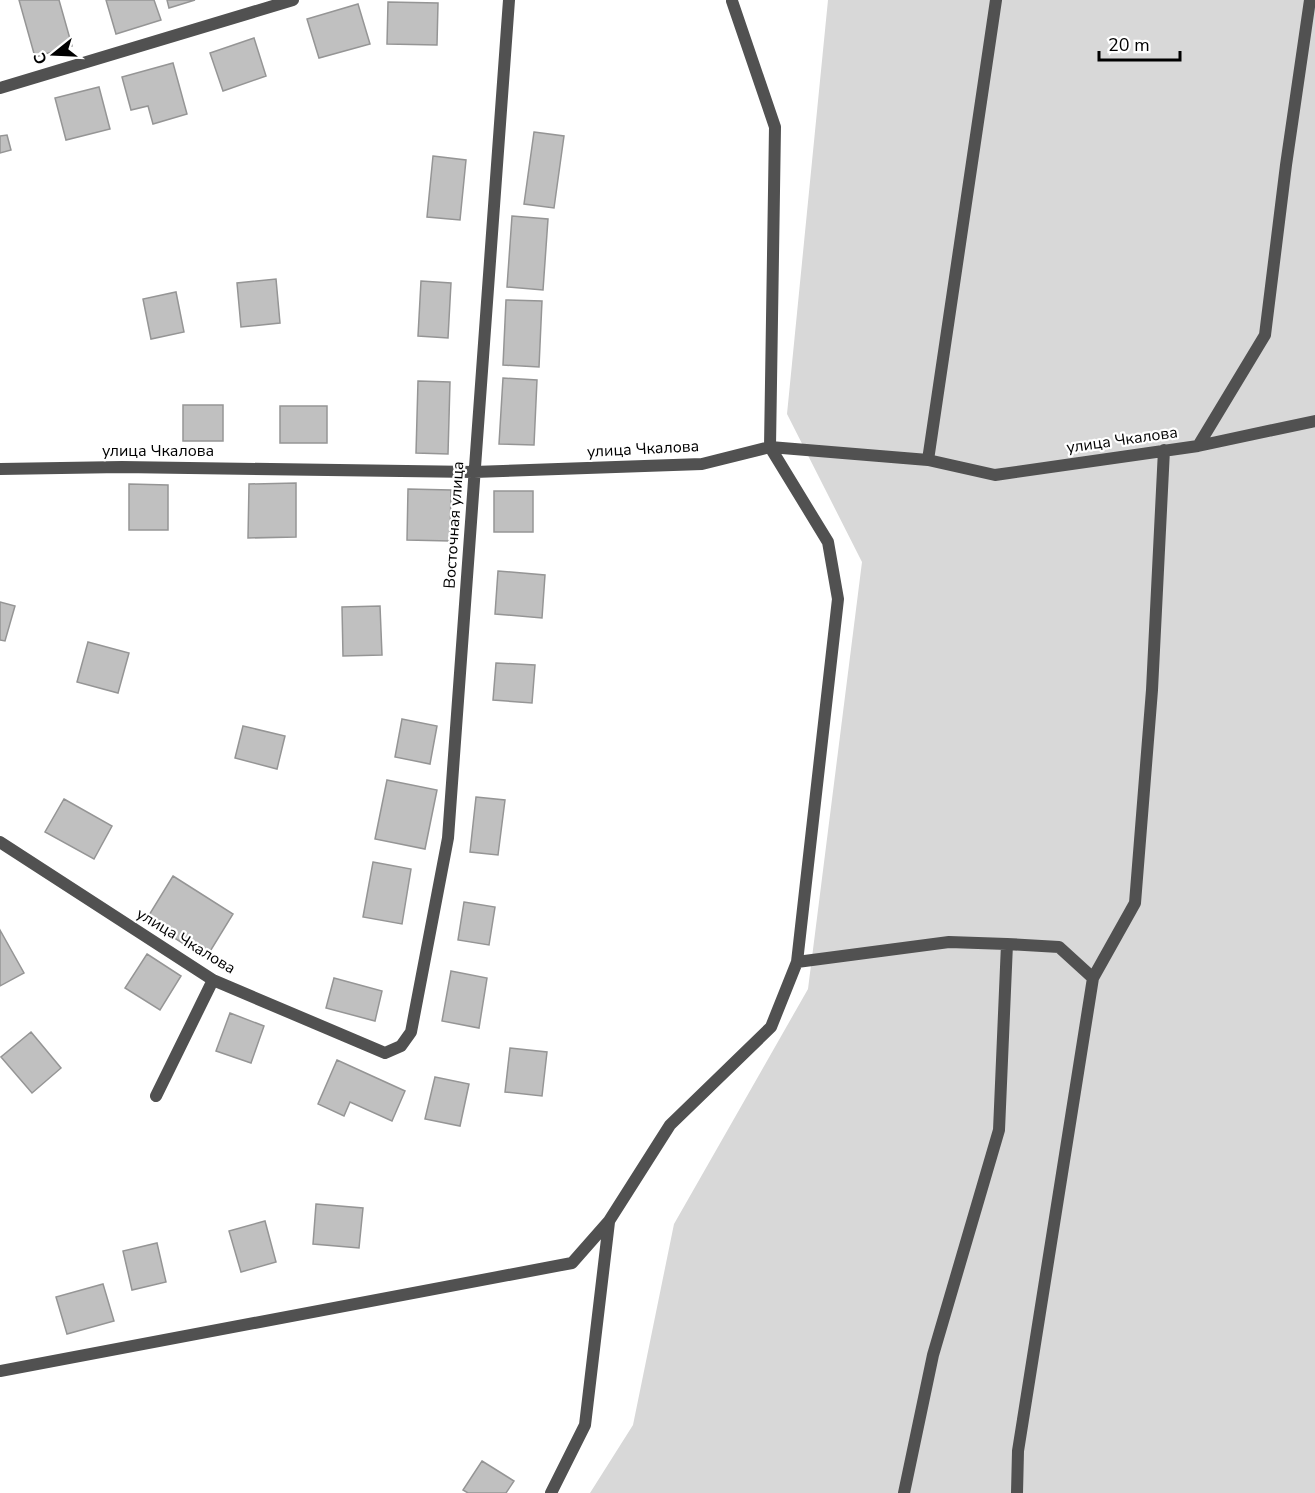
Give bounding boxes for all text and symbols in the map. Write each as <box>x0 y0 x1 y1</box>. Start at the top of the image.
north arrow <box>24 24 84 84</box>
scale bar <box>1099 24 1180 62</box>
text: 20 m <box>1108 33 1150 57</box>
text: С <box>29 50 53 67</box>
street label: улица Чкалова <box>1065 421 1179 459</box>
street label: улица Чкалова <box>586 435 700 463</box>
street label: улица Чкалова <box>102 440 214 462</box>
street label: Восточная улица <box>439 460 469 590</box>
street label: улица Чкалова <box>132 903 240 979</box>

